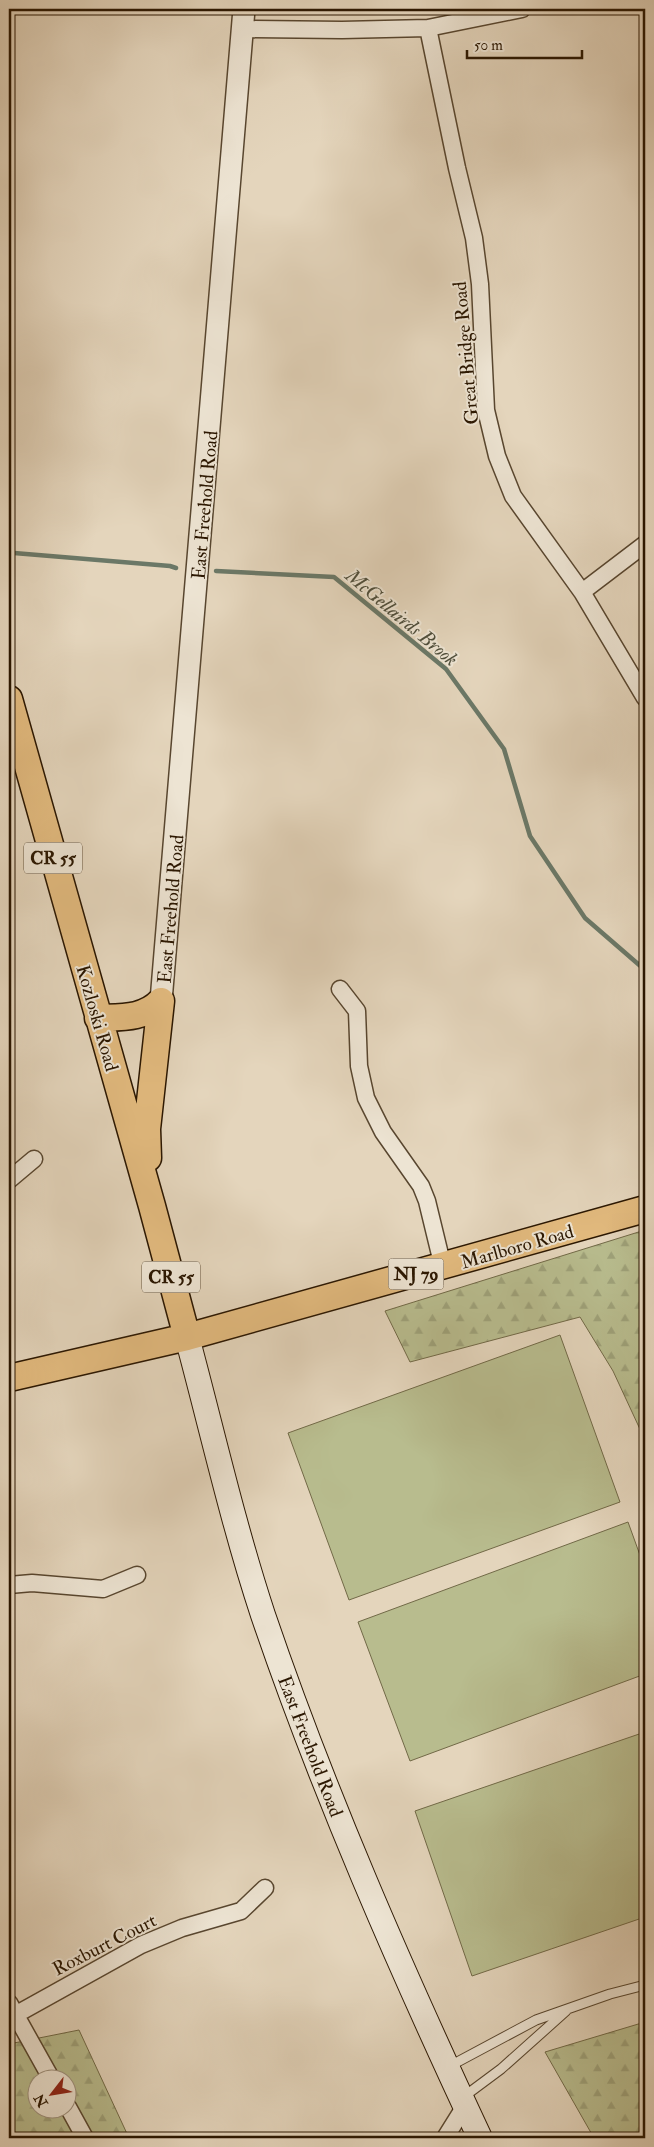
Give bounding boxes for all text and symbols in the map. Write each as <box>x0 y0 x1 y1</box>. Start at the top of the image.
scale bar <box>467 28 582 60</box>
text: 50 m <box>474 36 503 55</box>
street label: Great Bridge Road <box>448 280 484 426</box>
street label: East Freehold Road <box>187 429 224 581</box>
water label: McGellairds Brook <box>340 562 463 672</box>
street label: East Freehold Road <box>153 833 190 985</box>
road number: CR 55 <box>24 842 82 874</box>
street label: Kozloski Road <box>70 962 124 1075</box>
street label: Marlboro Road <box>458 1219 577 1275</box>
road number: NJ 79 <box>388 1258 444 1290</box>
road number: CR 55 <box>142 1262 200 1292</box>
street label: East Freehold Road <box>272 1672 348 1821</box>
street label: Roxburt Court <box>49 1908 160 1981</box>
north arrow <box>28 2070 78 2120</box>
text: N <box>31 2090 52 2111</box>

